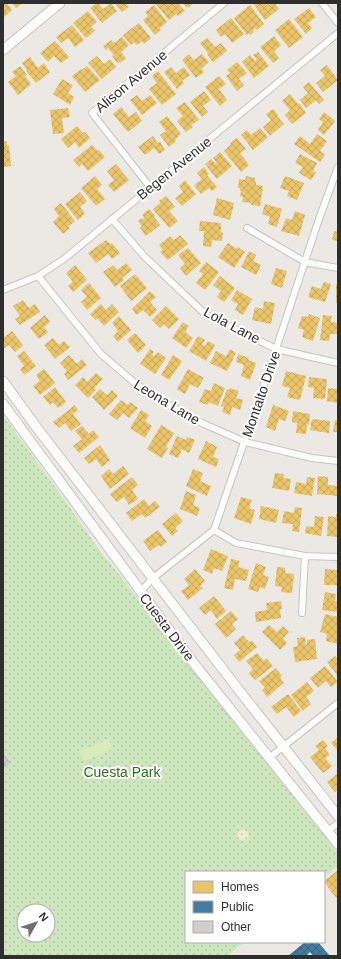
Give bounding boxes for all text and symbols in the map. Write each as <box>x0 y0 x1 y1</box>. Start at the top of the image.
street label: Alison Avenue <box>92 46 170 116</box>
street label: Begen Avenue <box>134 133 214 203</box>
street label: Lola Lane <box>201 303 263 347</box>
street label: Montalto Drive <box>239 349 283 439</box>
street label: Leona Lane <box>131 376 203 428</box>
street label: Cuesta Drive <box>136 590 198 664</box>
park label: Cuesta Park <box>83 764 162 780</box>
legend <box>185 871 325 943</box>
text: Homes <box>221 880 259 894</box>
text: Public <box>221 900 254 914</box>
north arrow <box>16 903 56 943</box>
text: N <box>37 910 51 924</box>
text: Other <box>221 920 251 934</box>

